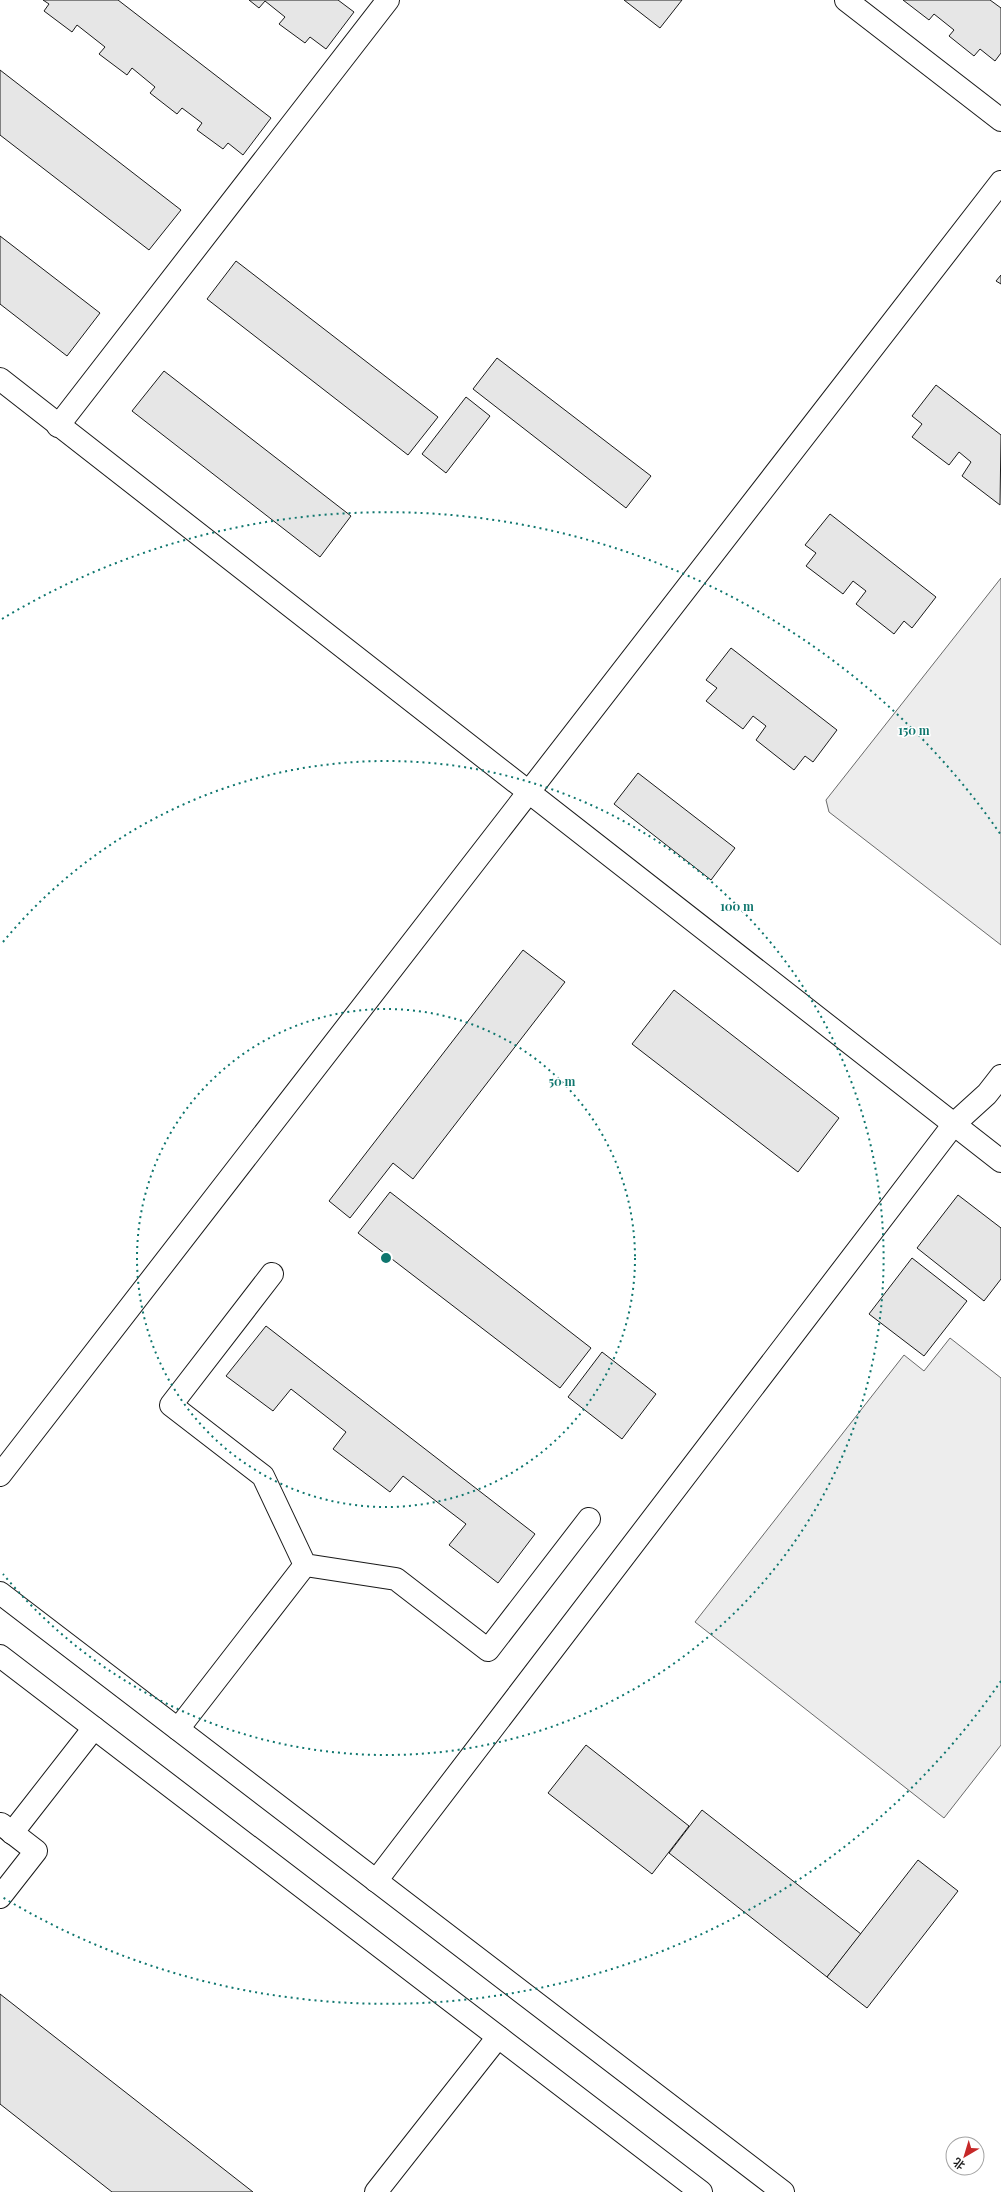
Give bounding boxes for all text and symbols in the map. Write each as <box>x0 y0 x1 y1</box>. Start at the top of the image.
text: 150 m <box>898 722 930 738</box>
text: 100 m <box>720 898 754 914</box>
text: 50 m <box>549 1073 576 1089</box>
centre of rings <box>379 1251 393 1265</box>
north arrow <box>945 2136 985 2176</box>
text: 北 <box>950 2155 967 2174</box>

